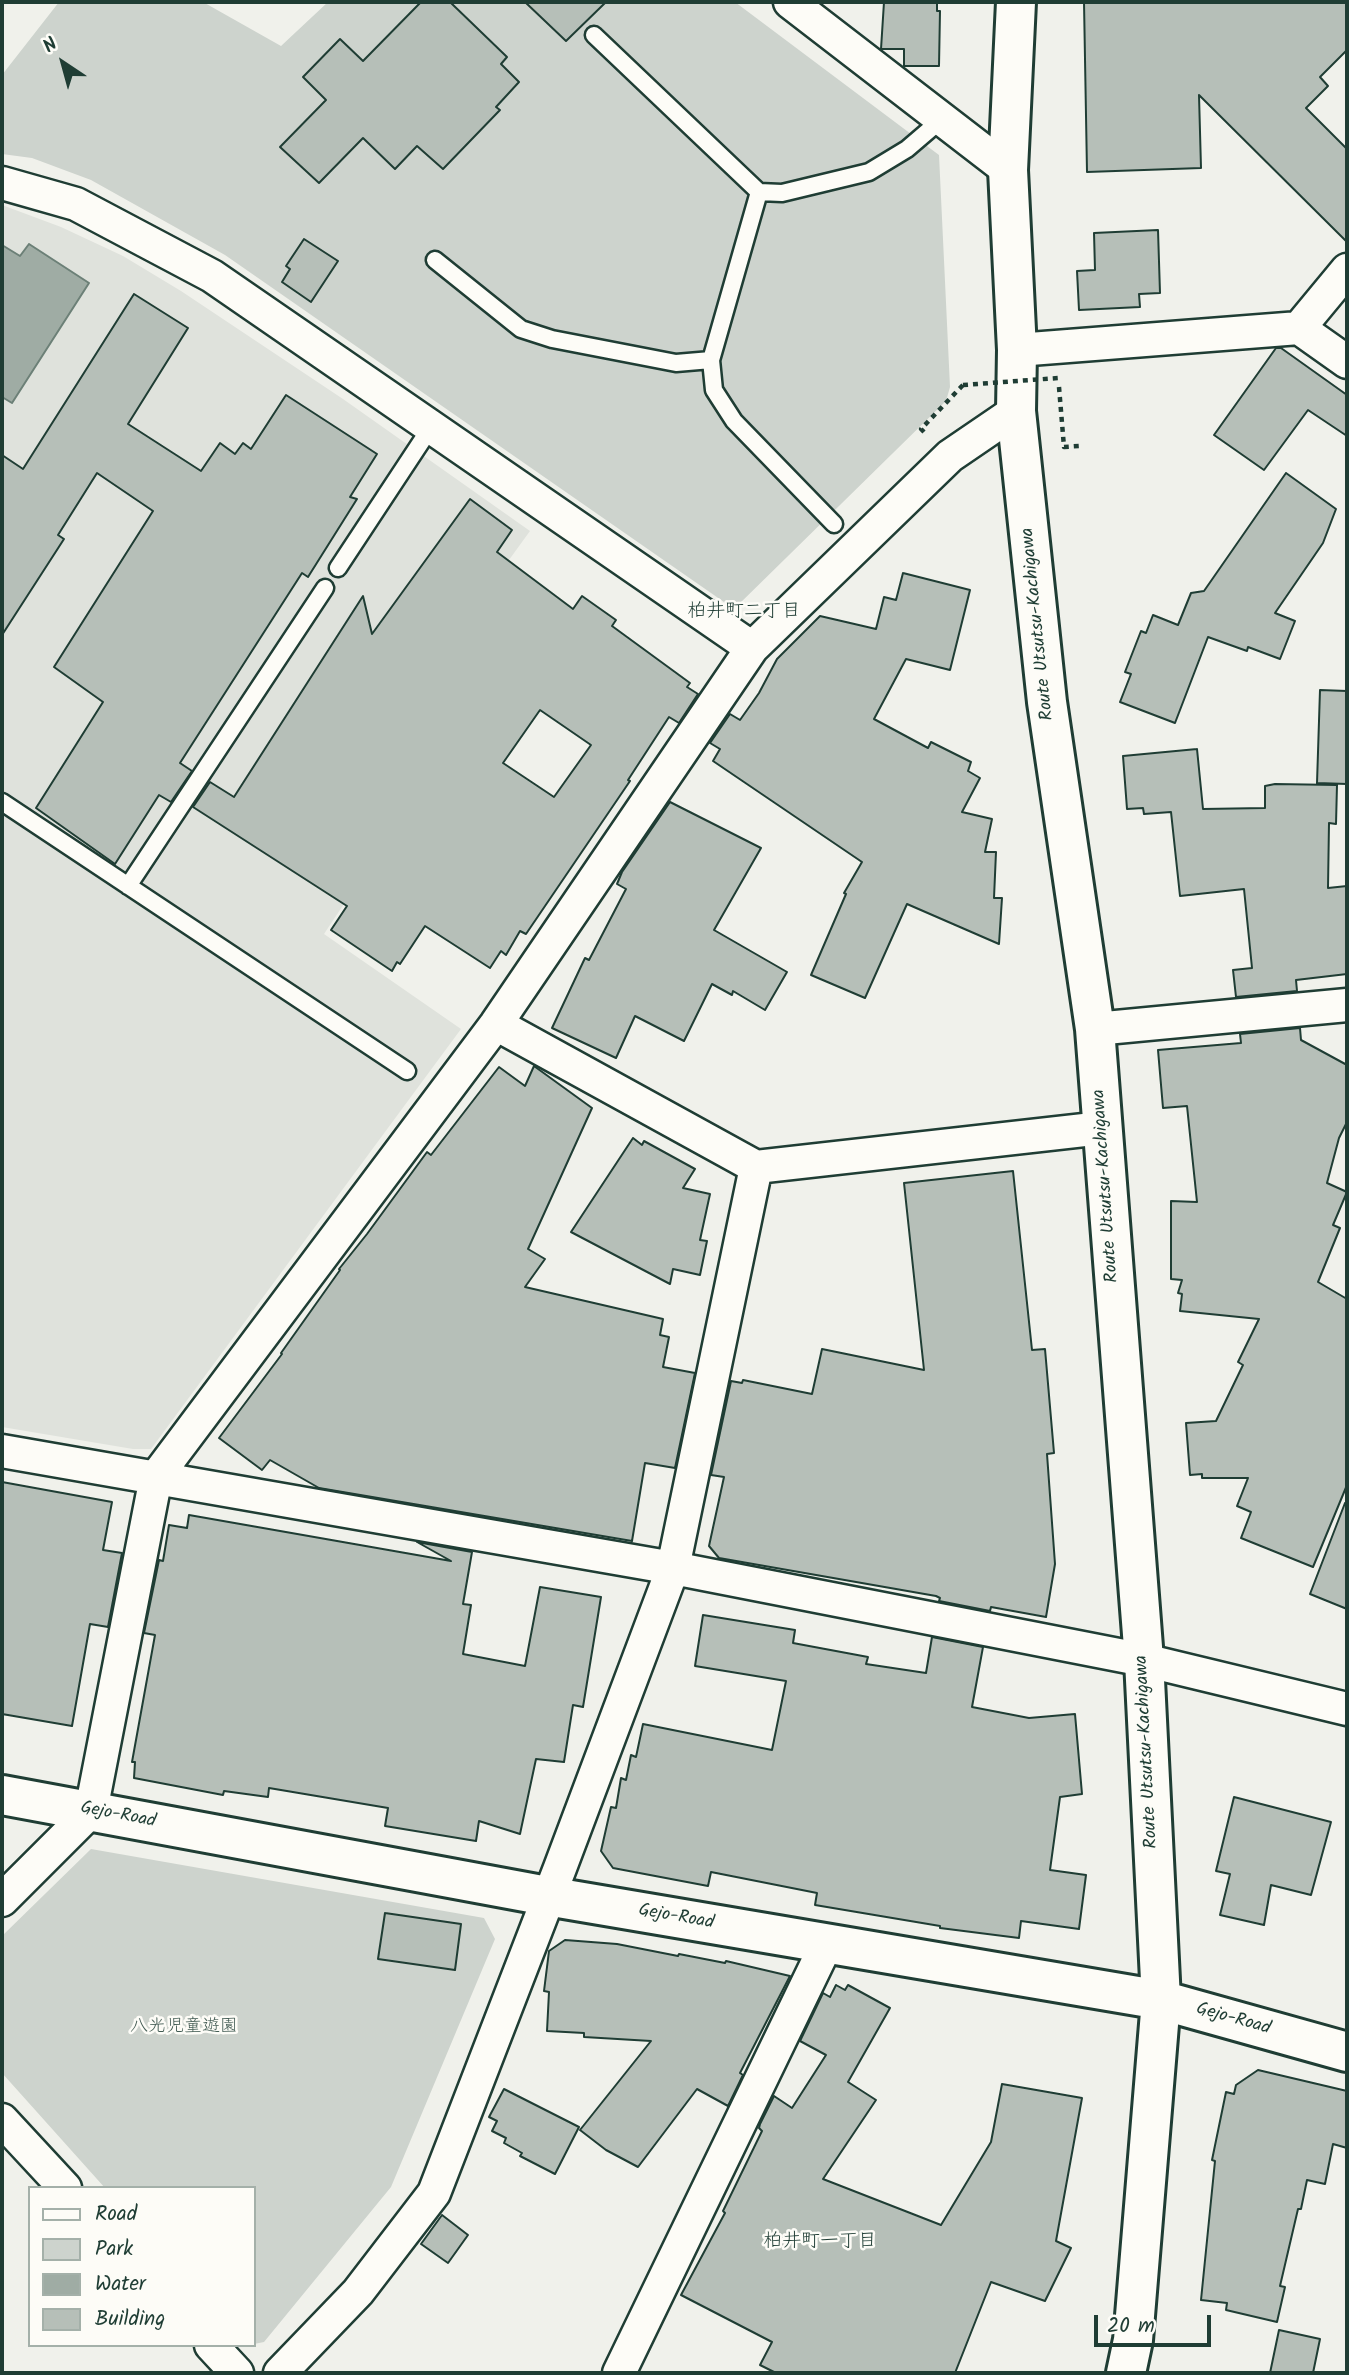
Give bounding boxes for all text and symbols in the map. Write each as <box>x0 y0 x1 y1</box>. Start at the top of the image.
north arrow <box>28 28 98 98</box>
text: N <box>37 30 64 62</box>
street label: Route Utsutsu-Kachigawa <box>1018 527 1060 721</box>
district label: 柏井町二丁目 <box>687 602 801 624</box>
street label: Route Utsutsu-Kachigawa <box>1089 1089 1125 1283</box>
street label: Route Utsutsu-Kachigawa <box>1132 1655 1164 1849</box>
street label: Gejo-Road <box>79 1798 157 1834</box>
street label: Gejo-Road <box>637 1901 715 1935</box>
street label: Gejo-Road <box>1193 1999 1273 2041</box>
park label: 八光児童遊園 <box>130 2017 238 2039</box>
legend <box>28 2186 256 2347</box>
text: Road <box>95 2198 137 2231</box>
district label: 柏井町一丁目 <box>763 2232 877 2254</box>
text: Park <box>95 2233 133 2266</box>
text: Water <box>95 2268 146 2301</box>
scale bar <box>1097 2302 1214 2346</box>
text: Building <box>95 2303 165 2336</box>
text: 20 m <box>1107 2310 1155 2343</box>

